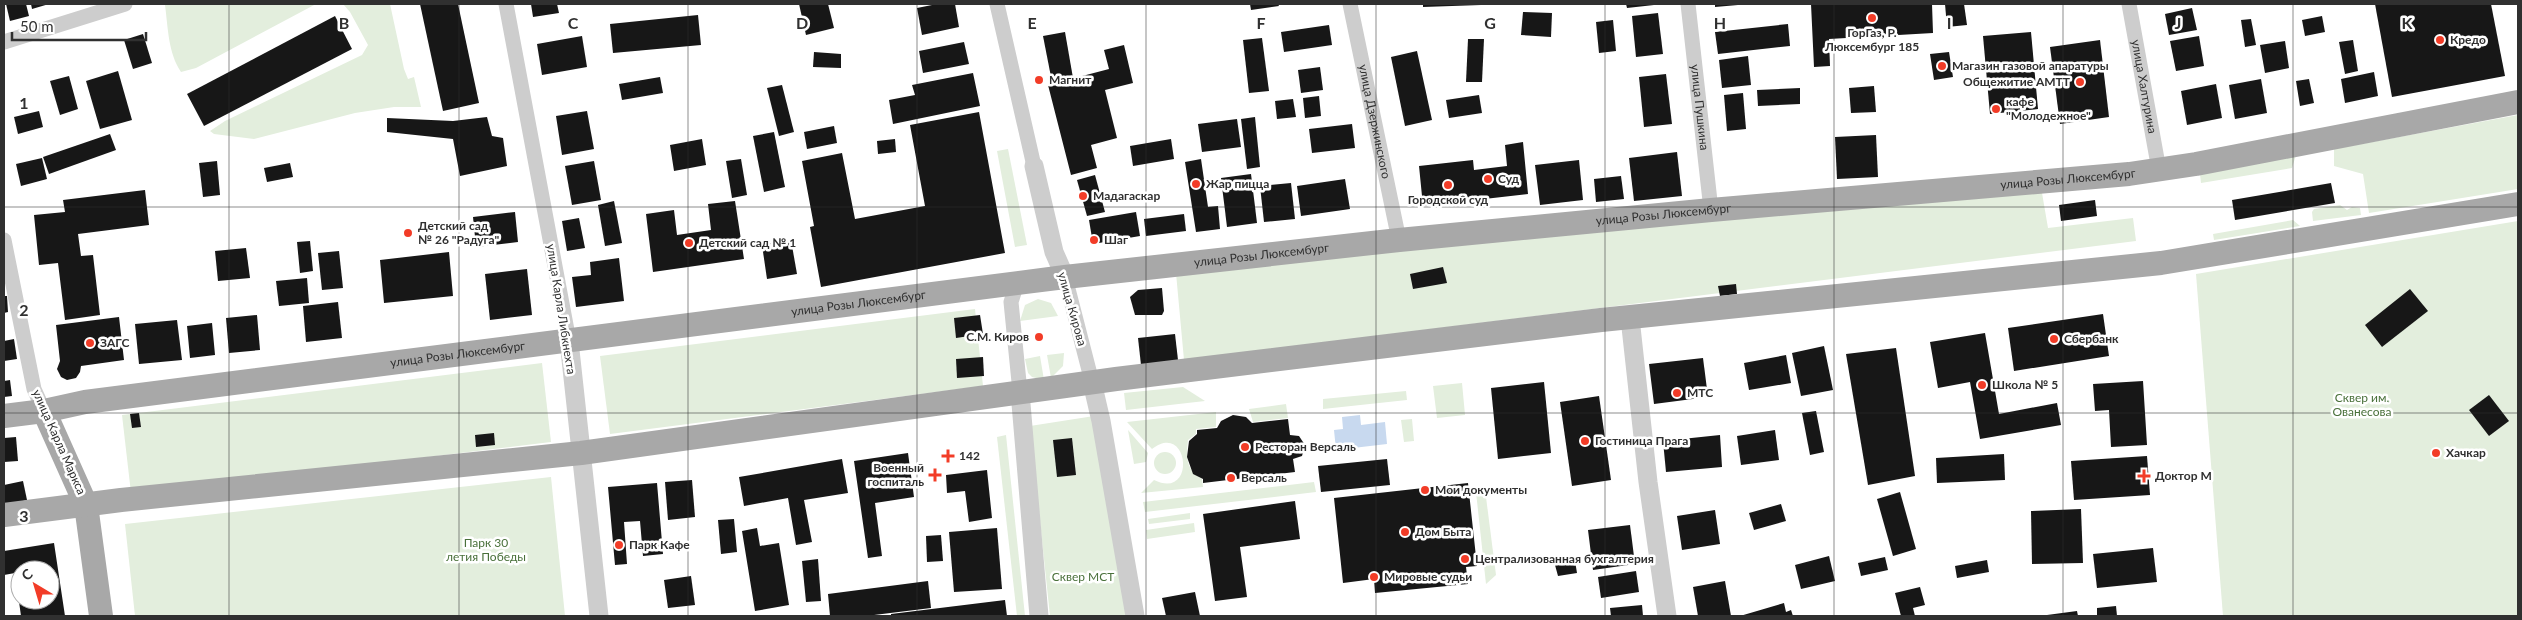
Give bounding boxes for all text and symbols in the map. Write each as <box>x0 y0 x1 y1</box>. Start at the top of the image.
scale bar <box>12 10 146 42</box>
marker: ГорГаз, Р. Люксембург 185 <box>1866 12 1878 24</box>
text: B <box>339 13 349 32</box>
text: C <box>568 13 579 32</box>
text: D <box>796 13 808 32</box>
text: E <box>1027 13 1037 32</box>
text: F <box>1256 13 1266 32</box>
text: G <box>1484 13 1496 32</box>
text: H <box>1714 13 1726 32</box>
text: I <box>1947 13 1951 32</box>
text: J <box>2175 13 2181 32</box>
text: K <box>2402 13 2414 32</box>
text: 50 m <box>20 17 54 35</box>
place label: ГорГаз, Р. Люксембург 185 <box>1824 25 1919 54</box>
place label: Кредо <box>2450 32 2486 47</box>
marker: Кредо <box>2434 34 2446 46</box>
street label: улица Халтурина <box>2129 38 2160 135</box>
place label: Магазин газовой апаратуры <box>1952 58 2109 73</box>
marker: Магазин газовой апаратуры <box>1936 60 1948 72</box>
street label: улица Дзержинского <box>1356 63 1394 180</box>
street label: улица Пушкина <box>1688 63 1712 151</box>
place label: Магнит <box>1049 72 1092 87</box>
marker: Магнит <box>1033 74 1045 86</box>
place label: Общежитие АМТТ <box>1963 74 2071 89</box>
marker: Общежитие АМТТ <box>2074 76 2086 88</box>
text: 1 <box>19 93 29 112</box>
place label: кафе "Молодежное" <box>2006 94 2091 123</box>
marker: кафе "Молодежное" <box>1990 103 2002 115</box>
street label: улица Розы Люксембург <box>2000 165 2137 192</box>
place label: Суд <box>1498 171 1519 186</box>
marker: Суд <box>1482 173 1494 185</box>
place label: Жар пицца <box>1206 176 1269 191</box>
marker: Жар пицца <box>1190 178 1202 190</box>
marker: Городской суд <box>1442 179 1454 191</box>
place label: Мадагаскар <box>1093 188 1160 203</box>
marker: Мадагаскар <box>1077 190 1089 202</box>
place label: Городской суд <box>1408 192 1489 207</box>
street label: улица Розы Люксембург <box>1595 200 1732 228</box>
place label: Детский сад № 26 "Радуга" <box>418 218 499 247</box>
marker: Детский сад № 26 "Радуга" <box>402 227 414 239</box>
place label: Шаг <box>1104 232 1128 247</box>
marker: Шаг <box>1088 234 1100 246</box>
place label: Детский сад № 1 <box>699 235 796 250</box>
marker: Детский сад № 1 <box>683 237 695 249</box>
street label: улица Розы Люксембург <box>1193 240 1330 270</box>
street label: улица Карла Либкнехта <box>544 243 579 375</box>
street label: улица Кирова <box>1055 270 1090 348</box>
street label: улица Розы Люксембург <box>790 287 927 319</box>
text: 2 <box>19 300 29 319</box>
place label: С.М. Киров <box>966 329 1029 344</box>
marker: С.М. Киров <box>1033 331 1045 343</box>
place label: Сбербанк <box>2064 331 2119 346</box>
marker: Сбербанк <box>2048 333 2060 345</box>
place label: ЗАГС <box>100 335 129 350</box>
marker: ЗАГС <box>84 337 96 349</box>
street label: улица Розы Люксембург <box>389 338 526 370</box>
place label: Школа № 5 <box>1992 377 2058 392</box>
marker: Школа № 5 <box>1976 379 1988 391</box>
place label: МТС <box>1687 385 1713 400</box>
street label: улица Карла Маркса <box>29 387 89 497</box>
marker: МТС <box>1671 387 1683 399</box>
park label: Сквер им. Ованесова <box>2333 390 2391 419</box>
place label: Гостиница Прага <box>1595 433 1688 448</box>
marker: Гостиница Прага <box>1579 435 1591 447</box>
place label: Ресторан Версаль <box>1255 439 1356 454</box>
marker: Ресторан Версаль <box>1239 441 1251 453</box>
place label: Хачкар <box>2446 445 2486 460</box>
marker: Хачкар <box>2430 447 2442 459</box>
place label: 142 <box>959 448 980 463</box>
marker: 142 <box>941 449 955 463</box>
place label: Военный госпиталь <box>867 460 924 489</box>
marker: Военный госпиталь <box>928 468 942 482</box>
place label: Доктор М <box>2155 468 2212 483</box>
marker: Доктор М <box>2137 469 2151 483</box>
place label: Версаль <box>1241 470 1287 485</box>
marker: Версаль <box>1225 472 1237 484</box>
place label: Мои документы <box>1435 482 1527 497</box>
marker: Мои документы <box>1419 484 1431 496</box>
text: 3 <box>19 506 29 525</box>
place label: Дом Быта <box>1415 524 1471 539</box>
marker: Дом Быта <box>1399 526 1411 538</box>
park label: Парк 30 летия Победы <box>446 535 526 564</box>
place label: Парк Кафе <box>629 537 690 552</box>
marker: Парк Кафе <box>613 539 625 551</box>
place label: Централизованная бухгалтерия <box>1475 551 1654 566</box>
marker: Централизованная бухгалтерия <box>1459 553 1471 565</box>
north arrow <box>10 560 60 610</box>
text: С <box>18 564 36 584</box>
park label: Сквер МСТ <box>1052 569 1114 584</box>
place label: Мировые судьи <box>1384 569 1472 584</box>
marker: Мировые судьи <box>1368 571 1380 583</box>

